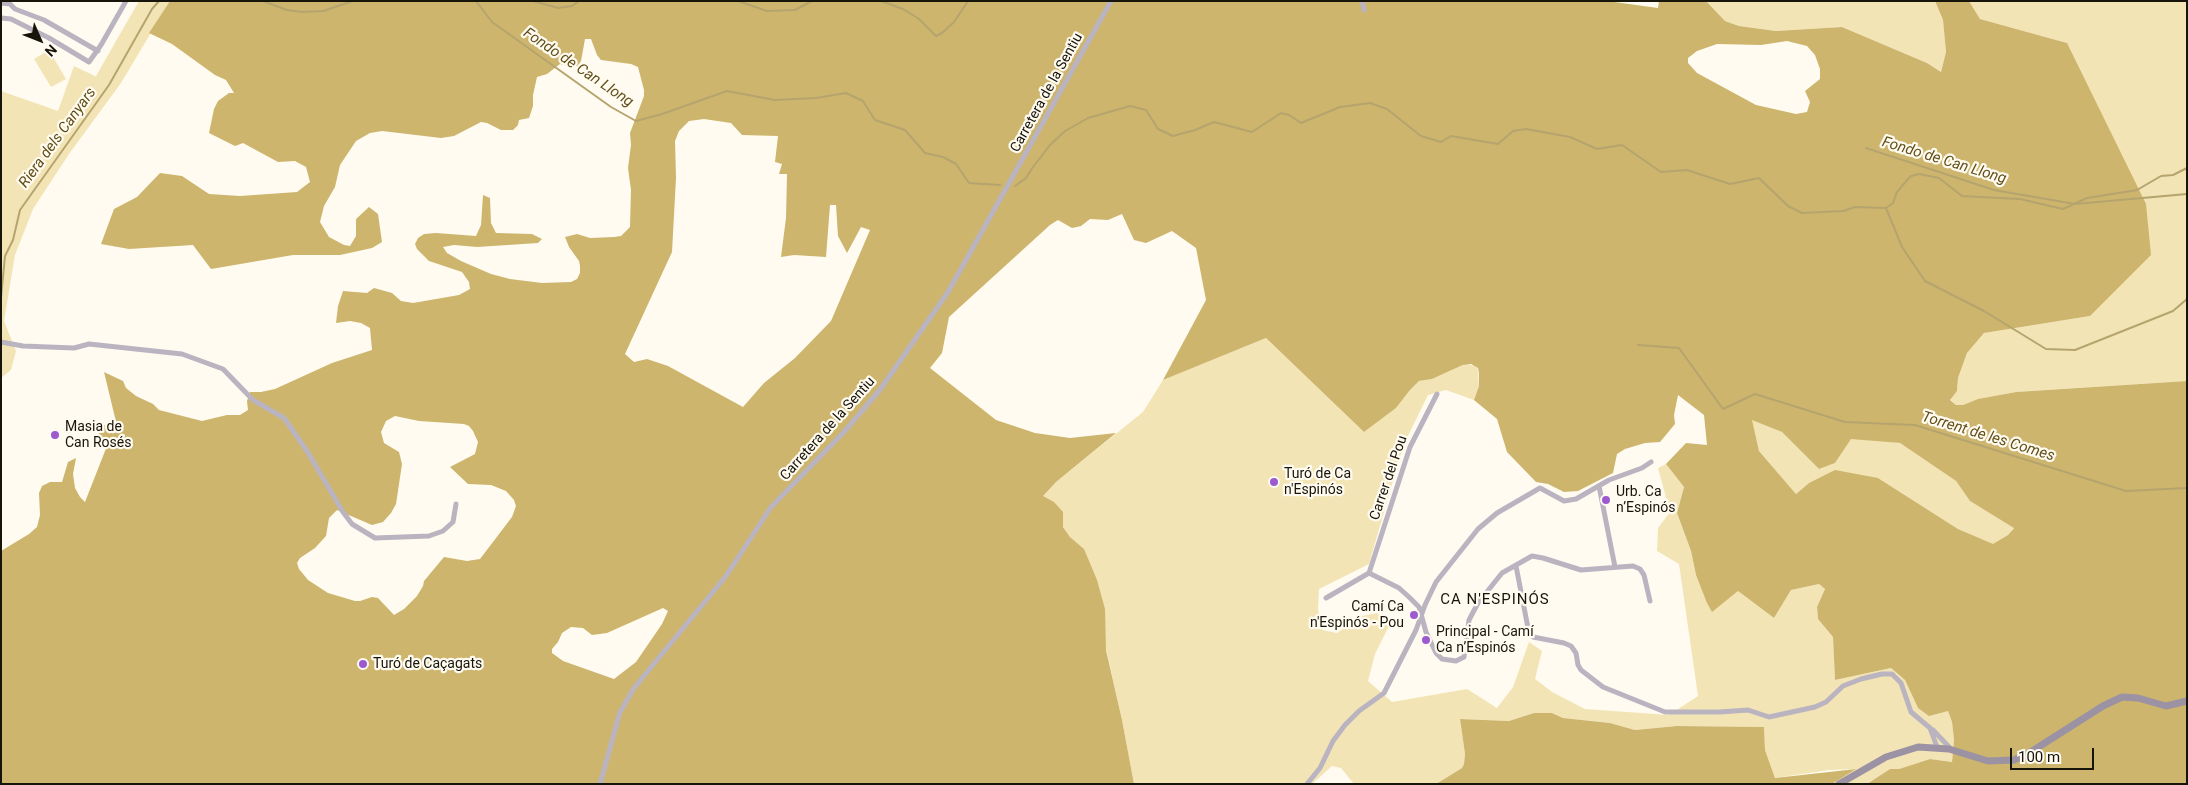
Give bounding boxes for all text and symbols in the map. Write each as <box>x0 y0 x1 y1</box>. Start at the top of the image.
north arrow <box>15 15 65 65</box>
water label: Fondo de Can Llong <box>519 24 637 112</box>
street label: Carretera de la Sentiu <box>1007 31 1087 155</box>
text: N <box>42 41 60 60</box>
water label: Riera dels Canyars <box>16 84 100 192</box>
water label: Fondo de Can Llong <box>1880 134 2008 188</box>
street label: Carretera de la Sentiu <box>777 374 879 484</box>
water label: Torrent de les Comes <box>1919 408 2057 466</box>
place label: Masia de Can Rosés <box>65 419 131 452</box>
marker: Masia de Can Rosés <box>49 429 61 441</box>
street label: Carrer del Pou <box>1367 433 1411 523</box>
place label: Turó de Ca n'Espinós <box>1284 466 1351 498</box>
marker: Turó de Ca n'Espinós <box>1268 476 1280 488</box>
place label: Urb. Ca n’Espinós <box>1616 484 1675 516</box>
marker: Urb. Ca n’Espinós <box>1600 494 1612 506</box>
district label: CA N'ESPINÓS <box>1439 591 1551 609</box>
place label: Camí Ca n'Espinós - Pou <box>1310 599 1404 632</box>
marker: Camí Ca n'Espinós - Pou <box>1408 609 1420 621</box>
place label: Principal - Camí Ca n’Espinós <box>1436 624 1534 656</box>
marker: Principal - Camí Ca n’Espinós <box>1420 634 1432 646</box>
place label: Turó de Caçagats <box>373 656 482 672</box>
marker: Turó de Caçagats <box>357 658 369 670</box>
scale bar <box>2013 738 2097 770</box>
text: 100 m <box>2018 748 2060 766</box>

